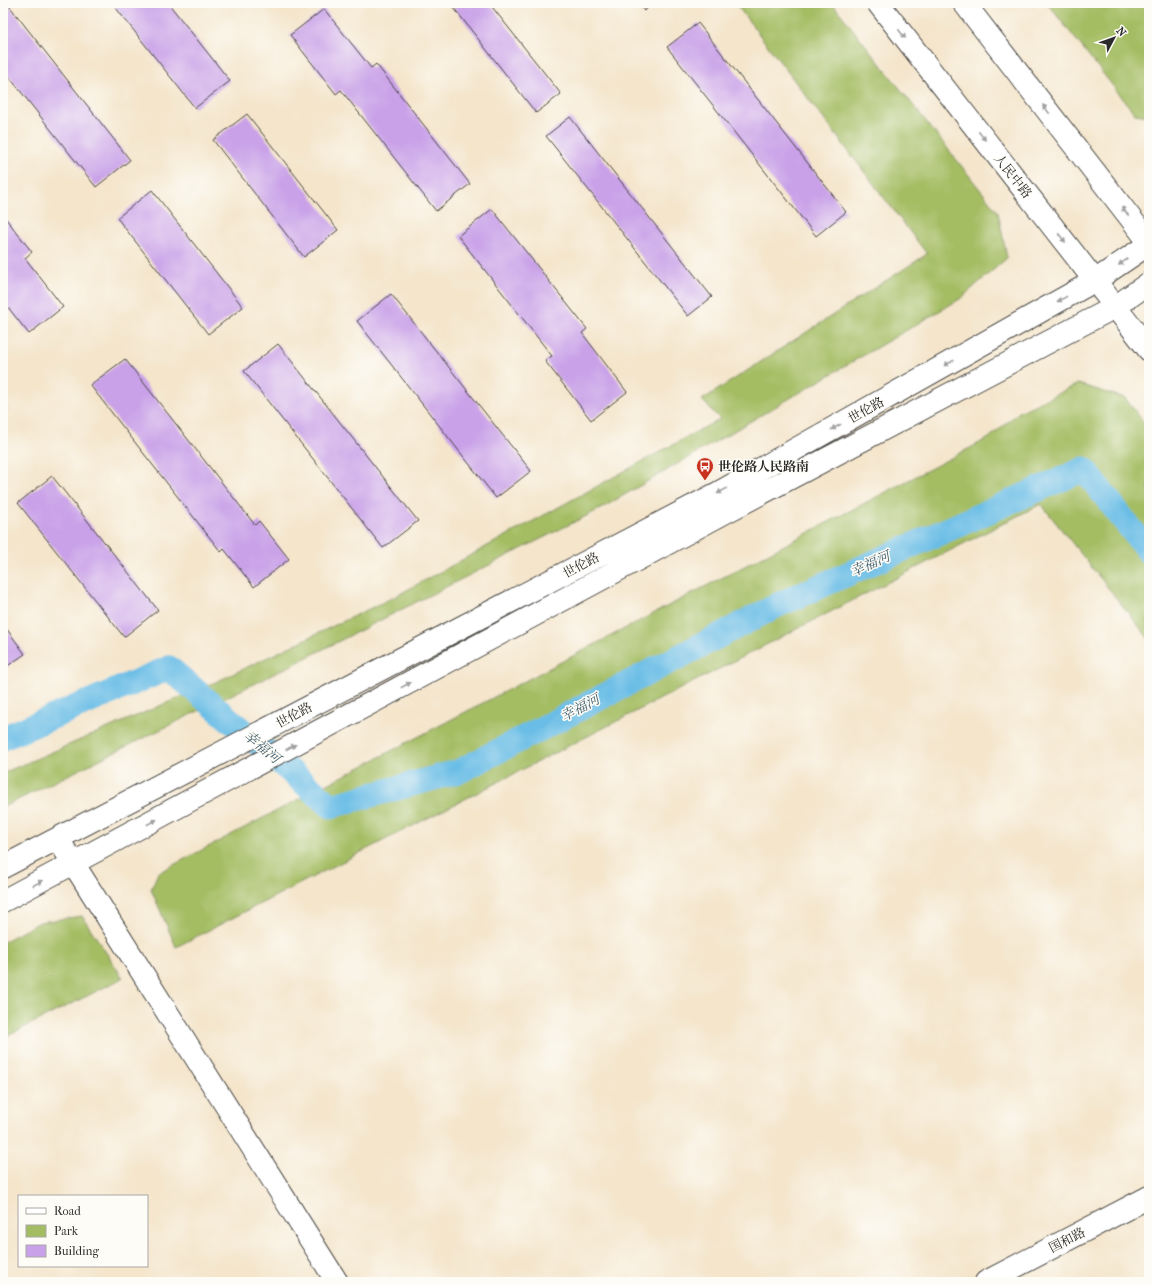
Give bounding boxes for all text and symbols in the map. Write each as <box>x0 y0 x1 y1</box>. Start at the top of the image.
north arrow <box>1094 18 1134 58</box>
text: N <box>1114 24 1129 40</box>
one-way arrow <box>897 28 906 39</box>
one-way arrow <box>1041 103 1050 114</box>
one-way arrow <box>977 131 986 142</box>
street label: 人民中路 <box>991 151 1035 201</box>
one-way arrow <box>1121 206 1129 217</box>
one-way arrow <box>1058 233 1067 244</box>
one-way arrow <box>1117 258 1128 266</box>
one-way arrow <box>1056 296 1068 303</box>
one-way arrow <box>943 360 955 367</box>
street label: 世伦路 <box>845 394 887 426</box>
one-way arrow <box>830 424 841 430</box>
bus stop icon: 世伦路人民路南 <box>695 456 715 481</box>
place label: 世伦路人民路南 <box>718 459 809 474</box>
one-way arrow <box>716 487 728 494</box>
water label: 幸福河 <box>847 546 895 580</box>
street label: 世伦路 <box>560 549 602 581</box>
one-way arrow <box>400 682 412 688</box>
water label: 幸福河 <box>557 689 605 725</box>
street label: 世伦路 <box>273 699 315 731</box>
water label: 幸福河 <box>240 727 286 769</box>
one-way arrow <box>286 743 297 750</box>
one-way arrow <box>147 818 158 825</box>
one-way arrow <box>32 879 43 886</box>
legend <box>18 1195 148 1267</box>
text: Road <box>54 1204 81 1218</box>
text: Park <box>54 1224 79 1238</box>
street label: 国和路 <box>1046 1224 1088 1256</box>
text: Building <box>54 1244 99 1258</box>

